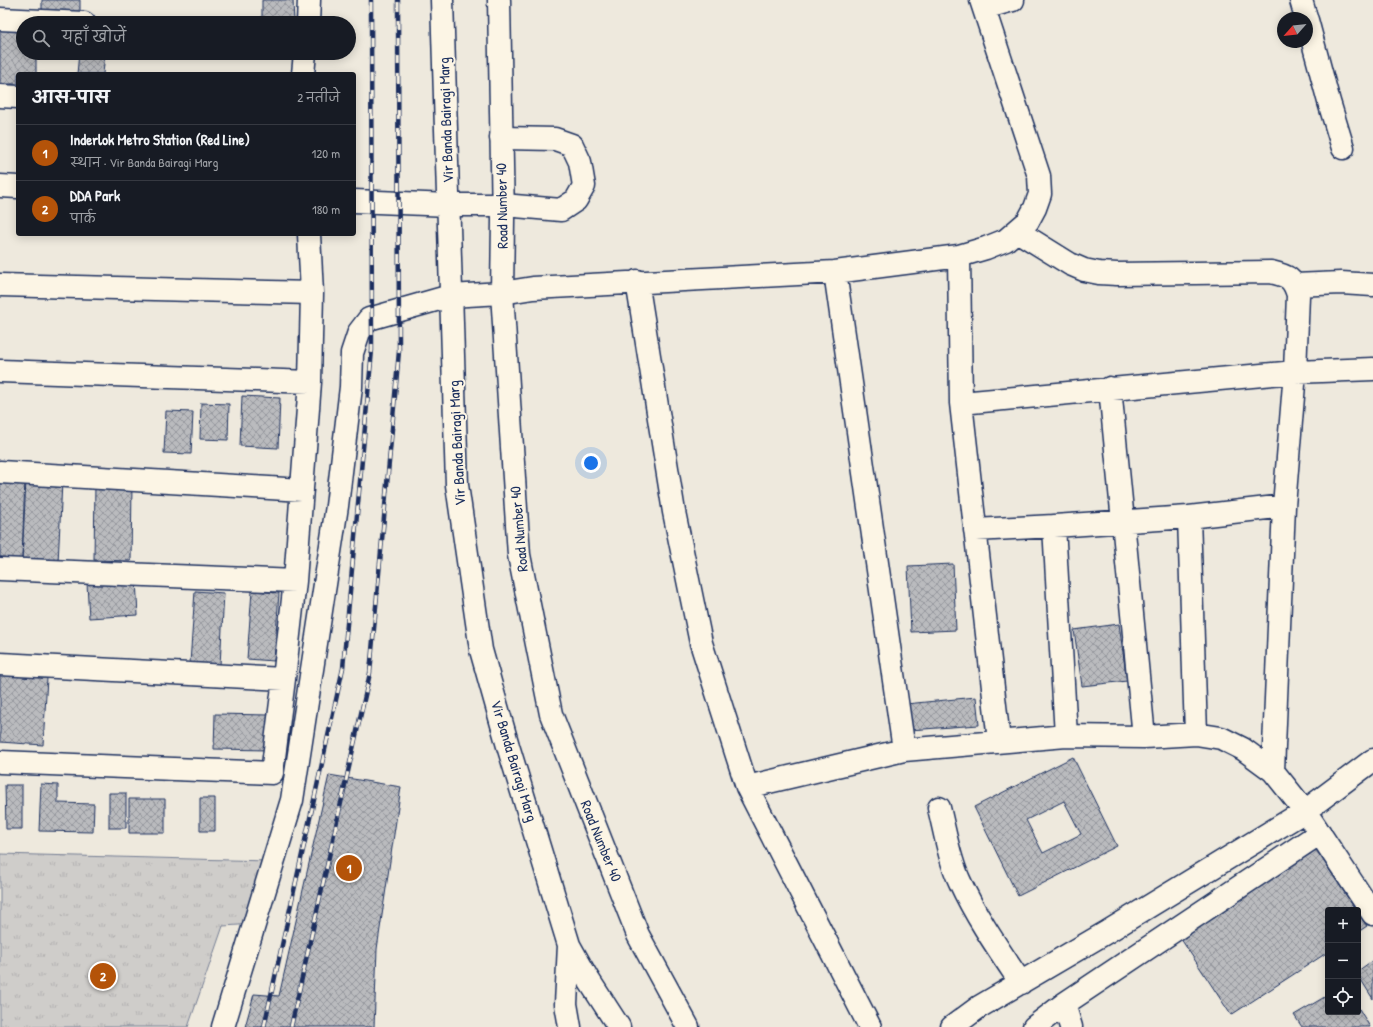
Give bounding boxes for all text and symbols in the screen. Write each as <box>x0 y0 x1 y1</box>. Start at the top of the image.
north arrow <box>1277 12 1313 48</box>
search box <box>16 16 356 60</box>
text: यहाँ खोजें <box>62 26 126 47</box>
icon: search <box>30 27 52 49</box>
street label: Vir Banda Bairagi Marg <box>433 57 458 183</box>
text: आस-पास <box>32 85 110 108</box>
text: 2 नतीजे <box>297 88 340 106</box>
text: Inderlok Metro Station (Red Line) <box>70 129 250 150</box>
text: 1 <box>43 144 47 162</box>
text: 120 m <box>312 144 340 162</box>
text: स्थान · Vir Banda Bairagi Marg <box>70 153 218 171</box>
street label: Road Number 40 <box>490 163 513 249</box>
text: DDA Park <box>70 185 120 206</box>
text: 2 <box>42 200 48 218</box>
text: 180 m <box>312 200 340 218</box>
text: पार्क <box>70 209 96 227</box>
street label: Vir Banda Bairagi Marg <box>443 379 470 506</box>
your location <box>581 453 601 473</box>
street label: Road Number 40 <box>504 485 533 573</box>
street label: Vir Banda Bairagi Marg <box>486 698 543 824</box>
street label: Road Number 40 <box>576 797 627 885</box>
pin: 1 <box>336 853 362 883</box>
map controls <box>1325 907 1361 1015</box>
button: + <box>1325 907 1361 943</box>
button: − <box>1325 943 1361 979</box>
pin: 2 <box>90 961 116 991</box>
button: locate <box>1325 979 1361 1015</box>

